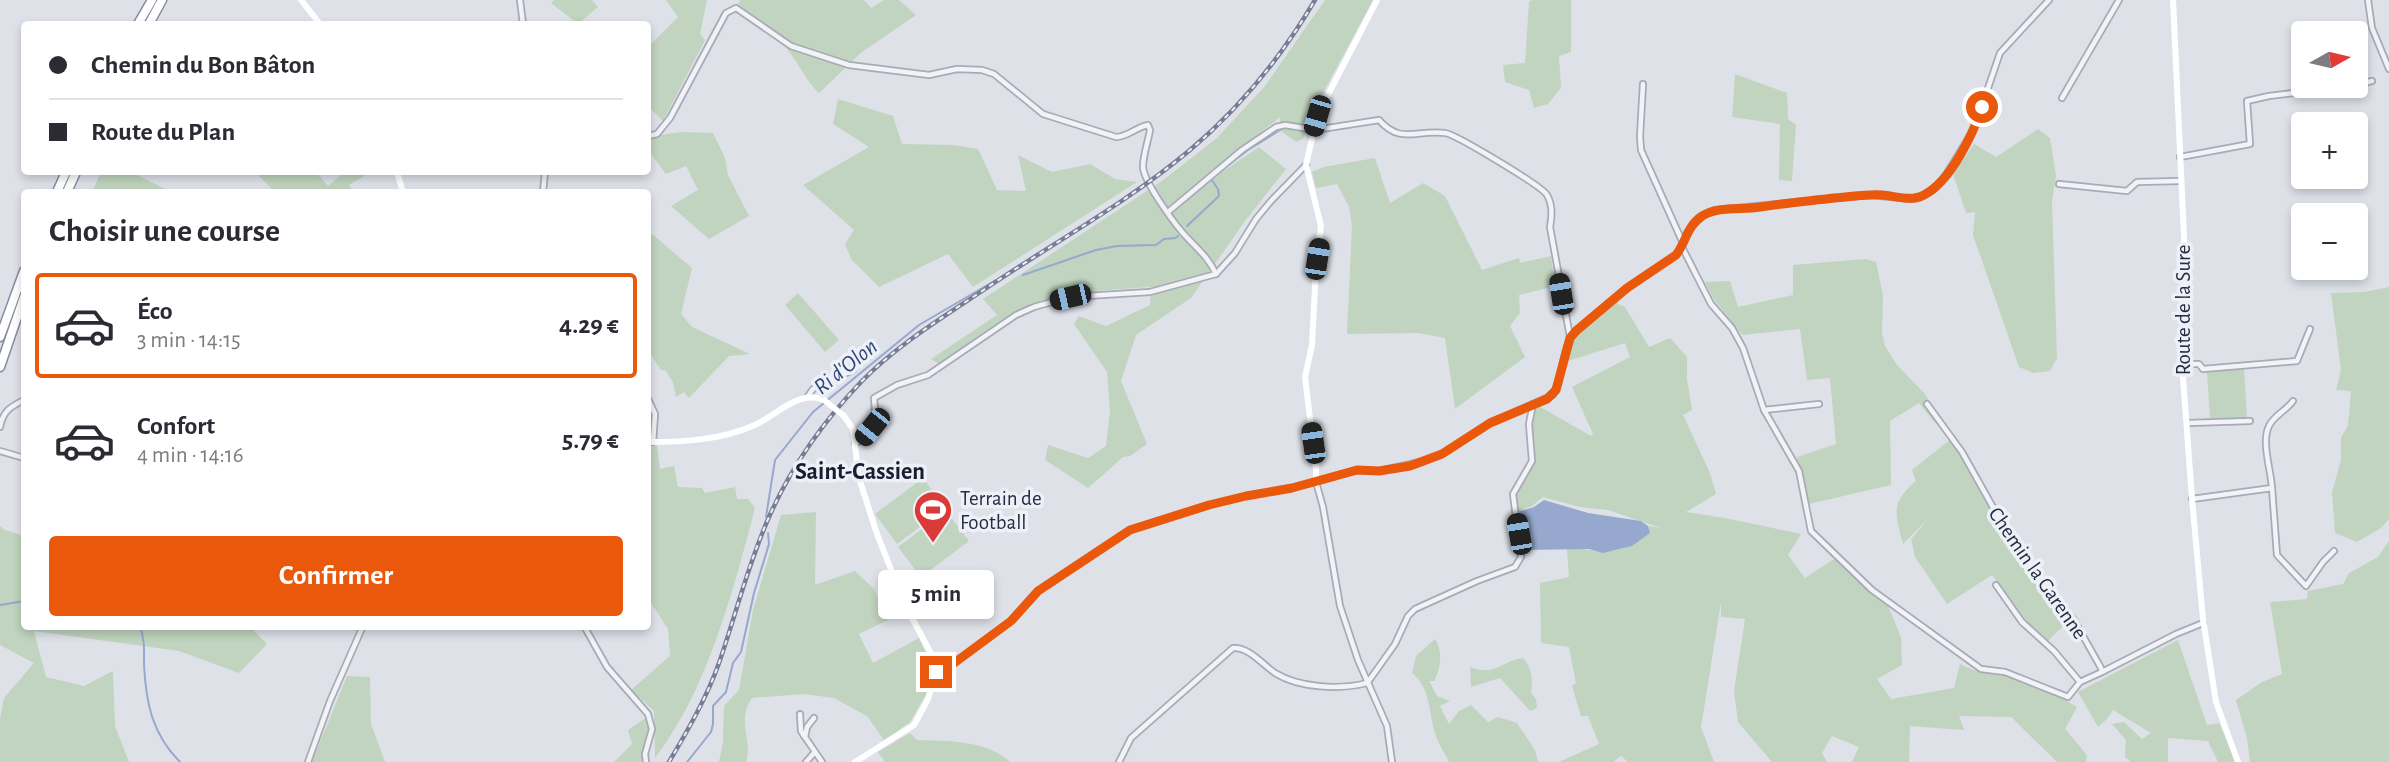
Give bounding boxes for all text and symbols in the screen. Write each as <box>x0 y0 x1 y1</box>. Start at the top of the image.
north arrow <box>2291 21 2368 98</box>
map controls <box>2291 21 2368 280</box>
text: Chemin du Bon Bâton <box>91 52 315 78</box>
route start <box>1966 91 1998 123</box>
car <box>1302 93 1333 139</box>
button: + <box>2291 112 2368 189</box>
text: Route du Plan <box>91 119 235 145</box>
button: − <box>2291 203 2368 280</box>
text: Choisir une course <box>49 215 280 247</box>
car <box>1304 237 1331 281</box>
street label: Route de la Sure <box>2173 245 2194 375</box>
car <box>1548 272 1575 316</box>
car <box>1048 282 1093 312</box>
icon: car <box>53 294 116 357</box>
text: Éco <box>137 298 173 324</box>
text: 4.29 € <box>559 312 619 338</box>
text: 3 min · 14:15 <box>137 329 241 352</box>
water label: Ri d'Olon <box>810 335 882 399</box>
car <box>851 404 894 450</box>
icon: car <box>53 409 116 472</box>
text: Confort <box>137 413 215 439</box>
car <box>1300 421 1327 465</box>
text: 5.79 € <box>562 427 619 453</box>
text: 4 min · 14:16 <box>137 444 244 467</box>
district label: Saint-Cassien <box>795 460 925 484</box>
place label: Terrain de Football <box>960 488 1042 533</box>
sports icon: Terrain de Football <box>912 489 954 544</box>
street label: Chemin la Garenne <box>1984 504 2091 643</box>
car <box>1506 511 1533 557</box>
button: Confirmer <box>49 536 623 616</box>
callout: 5 min <box>878 570 994 620</box>
text: 5 min <box>911 583 961 606</box>
route end <box>920 656 952 688</box>

